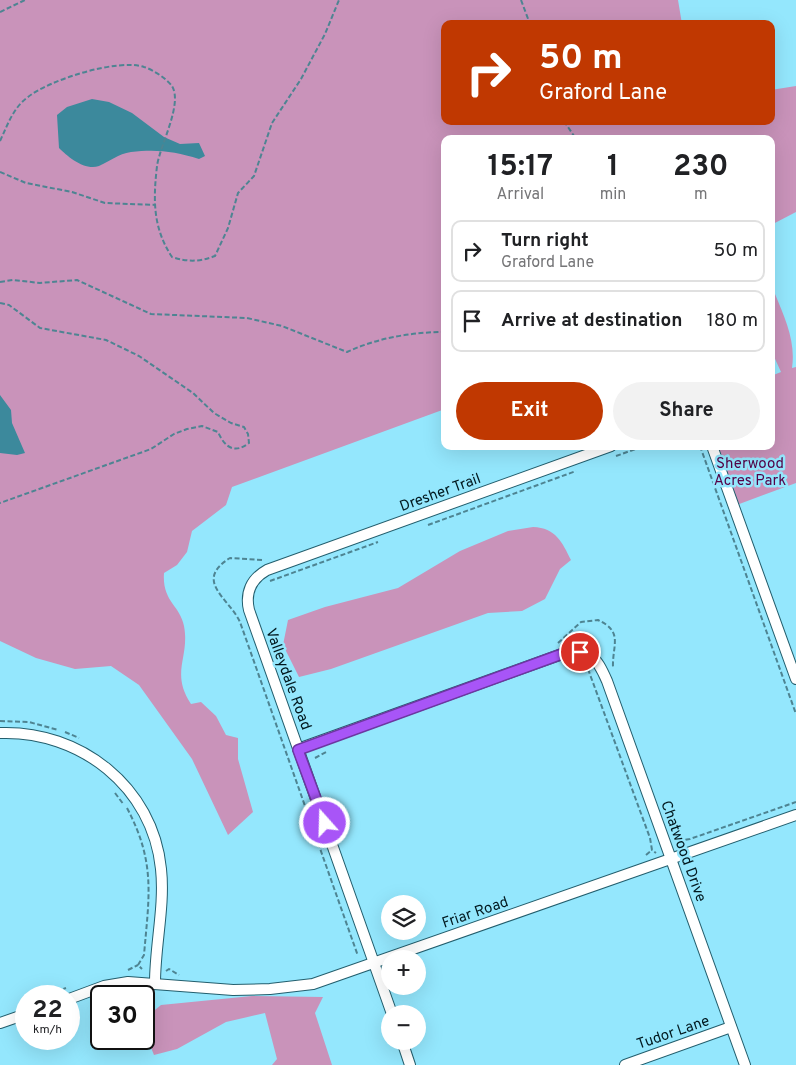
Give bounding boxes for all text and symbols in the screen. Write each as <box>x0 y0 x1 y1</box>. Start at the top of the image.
text: 50 m <box>539 37 623 81</box>
icon: right <box>456 40 521 105</box>
text: Graford Lane <box>539 80 667 107</box>
text: 15:17 <box>488 149 553 186</box>
text: 1 <box>607 149 619 186</box>
text: 230 <box>673 149 728 186</box>
text: Arrival <box>497 185 544 205</box>
text: min <box>600 185 626 205</box>
text: m <box>694 185 707 205</box>
text: Turn right <box>501 229 589 253</box>
icon: right <box>458 237 486 265</box>
text: 50 m <box>713 239 758 263</box>
text: Graford Lane <box>501 253 594 273</box>
icon: arrive <box>458 307 486 335</box>
text: Arrive at destination <box>501 309 682 333</box>
text: 180 m <box>707 309 758 333</box>
button: Exit <box>456 382 603 440</box>
button: Share <box>613 382 760 440</box>
park label: Sherwood Acres Park <box>714 455 786 491</box>
street label: Dresher Trail <box>397 470 484 517</box>
street label: Valleydale Road <box>260 626 315 733</box>
pin <box>559 631 601 673</box>
icon: arrive <box>566 638 594 666</box>
position arrow <box>298 796 350 848</box>
street label: Chatwood Drive <box>655 798 710 905</box>
street label: Friar Road <box>440 893 511 934</box>
map controls <box>381 895 426 1050</box>
button: layers <box>381 895 426 940</box>
button: + <box>381 950 426 995</box>
speed limit sign: 30 <box>90 985 155 1050</box>
text: 22 <box>32 995 63 1027</box>
button: − <box>381 1005 426 1050</box>
street label: Tudor Lane <box>635 1012 712 1055</box>
text: km/h <box>33 1022 62 1038</box>

